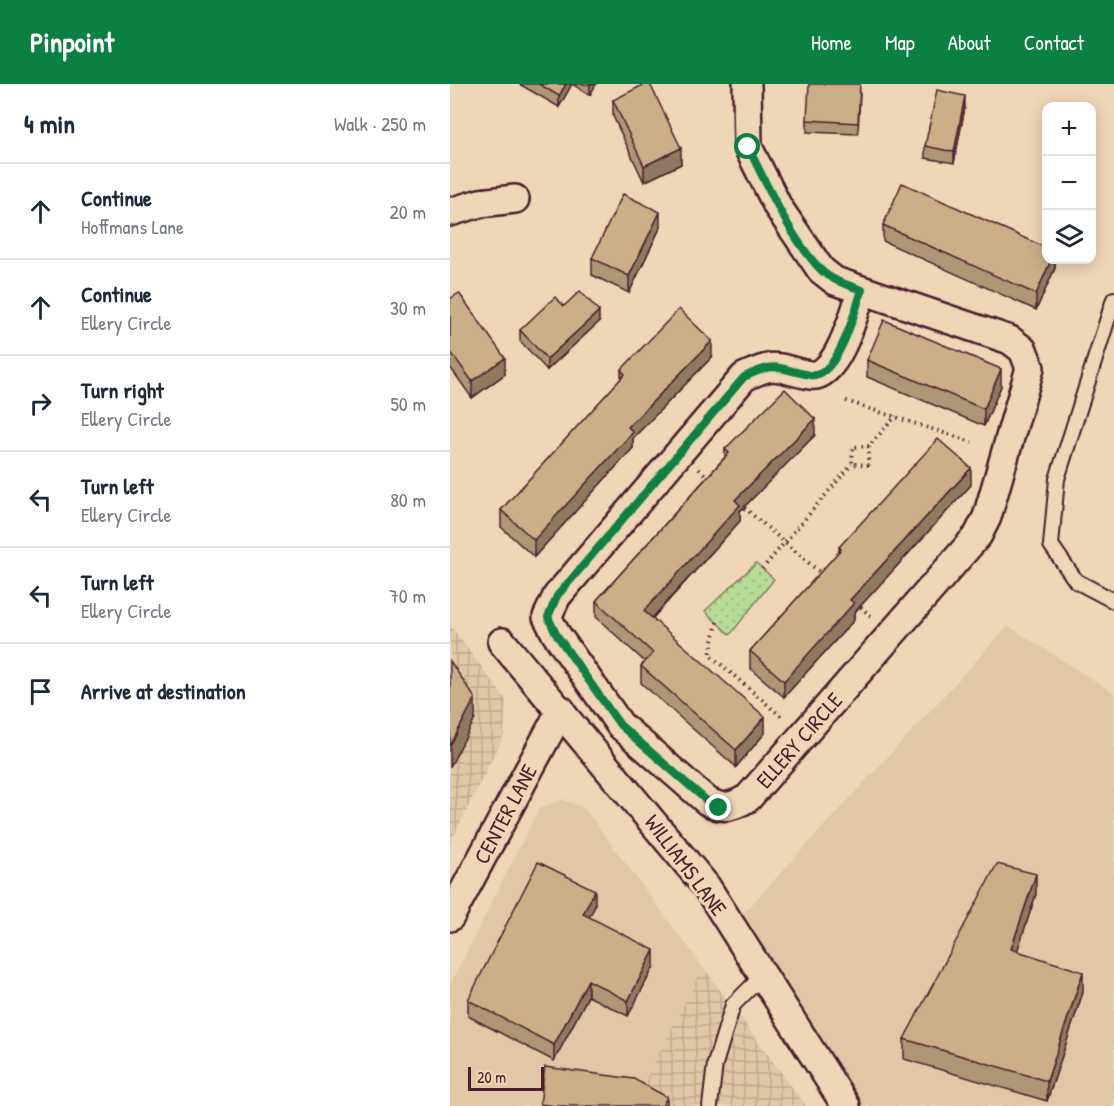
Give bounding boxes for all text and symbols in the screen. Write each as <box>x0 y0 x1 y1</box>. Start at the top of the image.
text: Pinpoint <box>30 23 114 61</box>
text: Home <box>811 28 852 57</box>
text: Map <box>885 28 915 57</box>
text: About <box>948 28 991 57</box>
text: Contact <box>1024 28 1084 57</box>
map controls <box>1042 102 1096 264</box>
button: + <box>1042 102 1096 156</box>
text: 4 min <box>24 106 75 141</box>
text: Walk · 250 m <box>334 110 426 137</box>
route start <box>734 133 760 159</box>
button: − <box>1042 156 1096 210</box>
text: Continue <box>81 183 152 213</box>
icon: ahead <box>24 195 57 228</box>
text: 20 m <box>389 198 426 225</box>
button: layers <box>1042 210 1096 264</box>
text: Hoffmans Lane <box>81 213 184 240</box>
text: Continue <box>81 279 152 309</box>
icon: ahead <box>24 291 57 324</box>
text: 30 m <box>390 294 426 321</box>
text: Ellery Circle <box>81 309 171 336</box>
text: Turn right <box>81 375 164 405</box>
icon: right <box>24 387 57 420</box>
text: 50 m <box>390 390 426 417</box>
text: Ellery Circle <box>81 405 171 432</box>
text: Turn left <box>81 471 154 501</box>
icon: left <box>24 483 57 516</box>
text: 80 m <box>390 486 426 513</box>
text: Ellery Circle <box>81 501 171 528</box>
text: Turn left <box>81 567 154 597</box>
icon: left <box>24 579 57 612</box>
text: 70 m <box>389 582 426 609</box>
text: Ellery Circle <box>81 597 171 624</box>
icon: arrive <box>24 675 57 708</box>
text: Arrive at destination <box>81 676 246 706</box>
street label: ELLERY CIRCLE <box>749 686 849 794</box>
street label: CENTER LANE <box>466 759 544 869</box>
route end <box>705 794 731 820</box>
street label: WILLIAMS LANE <box>638 808 734 922</box>
scale bar <box>468 1064 544 1092</box>
text: 20 m <box>477 1066 506 1088</box>

